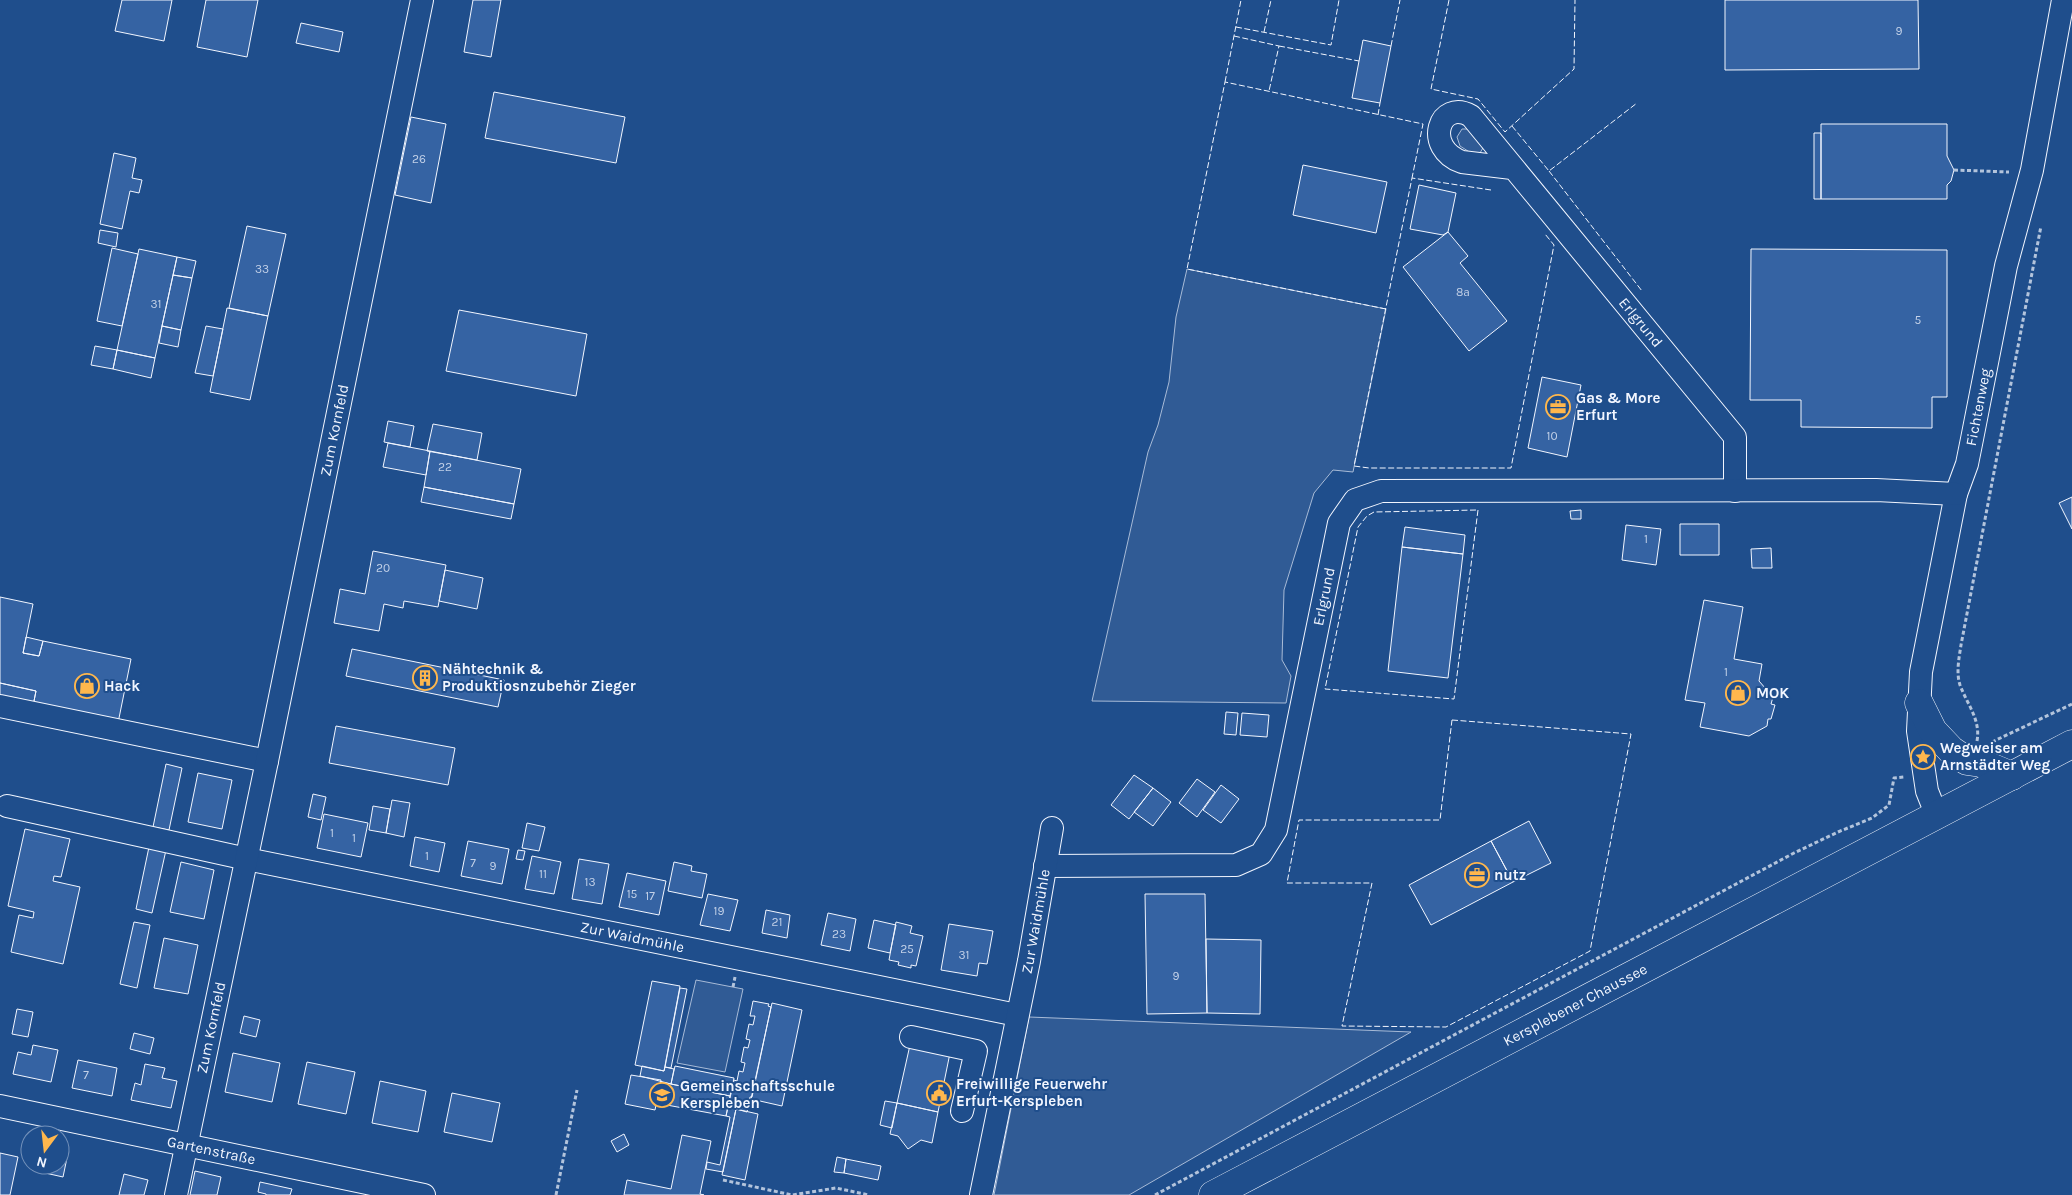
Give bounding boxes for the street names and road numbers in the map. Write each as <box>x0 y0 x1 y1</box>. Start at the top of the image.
street label: Erlgrund <box>1615 294 1666 351</box>
street label: Fichtenweg <box>1962 366 1995 447</box>
street label: Zum Kornfeld <box>316 383 353 478</box>
street label: Erlgrund <box>1309 566 1339 627</box>
street label: Zur Waidmühle <box>1018 868 1054 975</box>
street label: Zur Waidmühle <box>579 918 686 956</box>
street label: Kersplebener Chaussee <box>1500 960 1650 1050</box>
street label: Zum Kornfeld <box>193 980 229 1075</box>
street label: Gartenstraße <box>166 1132 257 1168</box>

